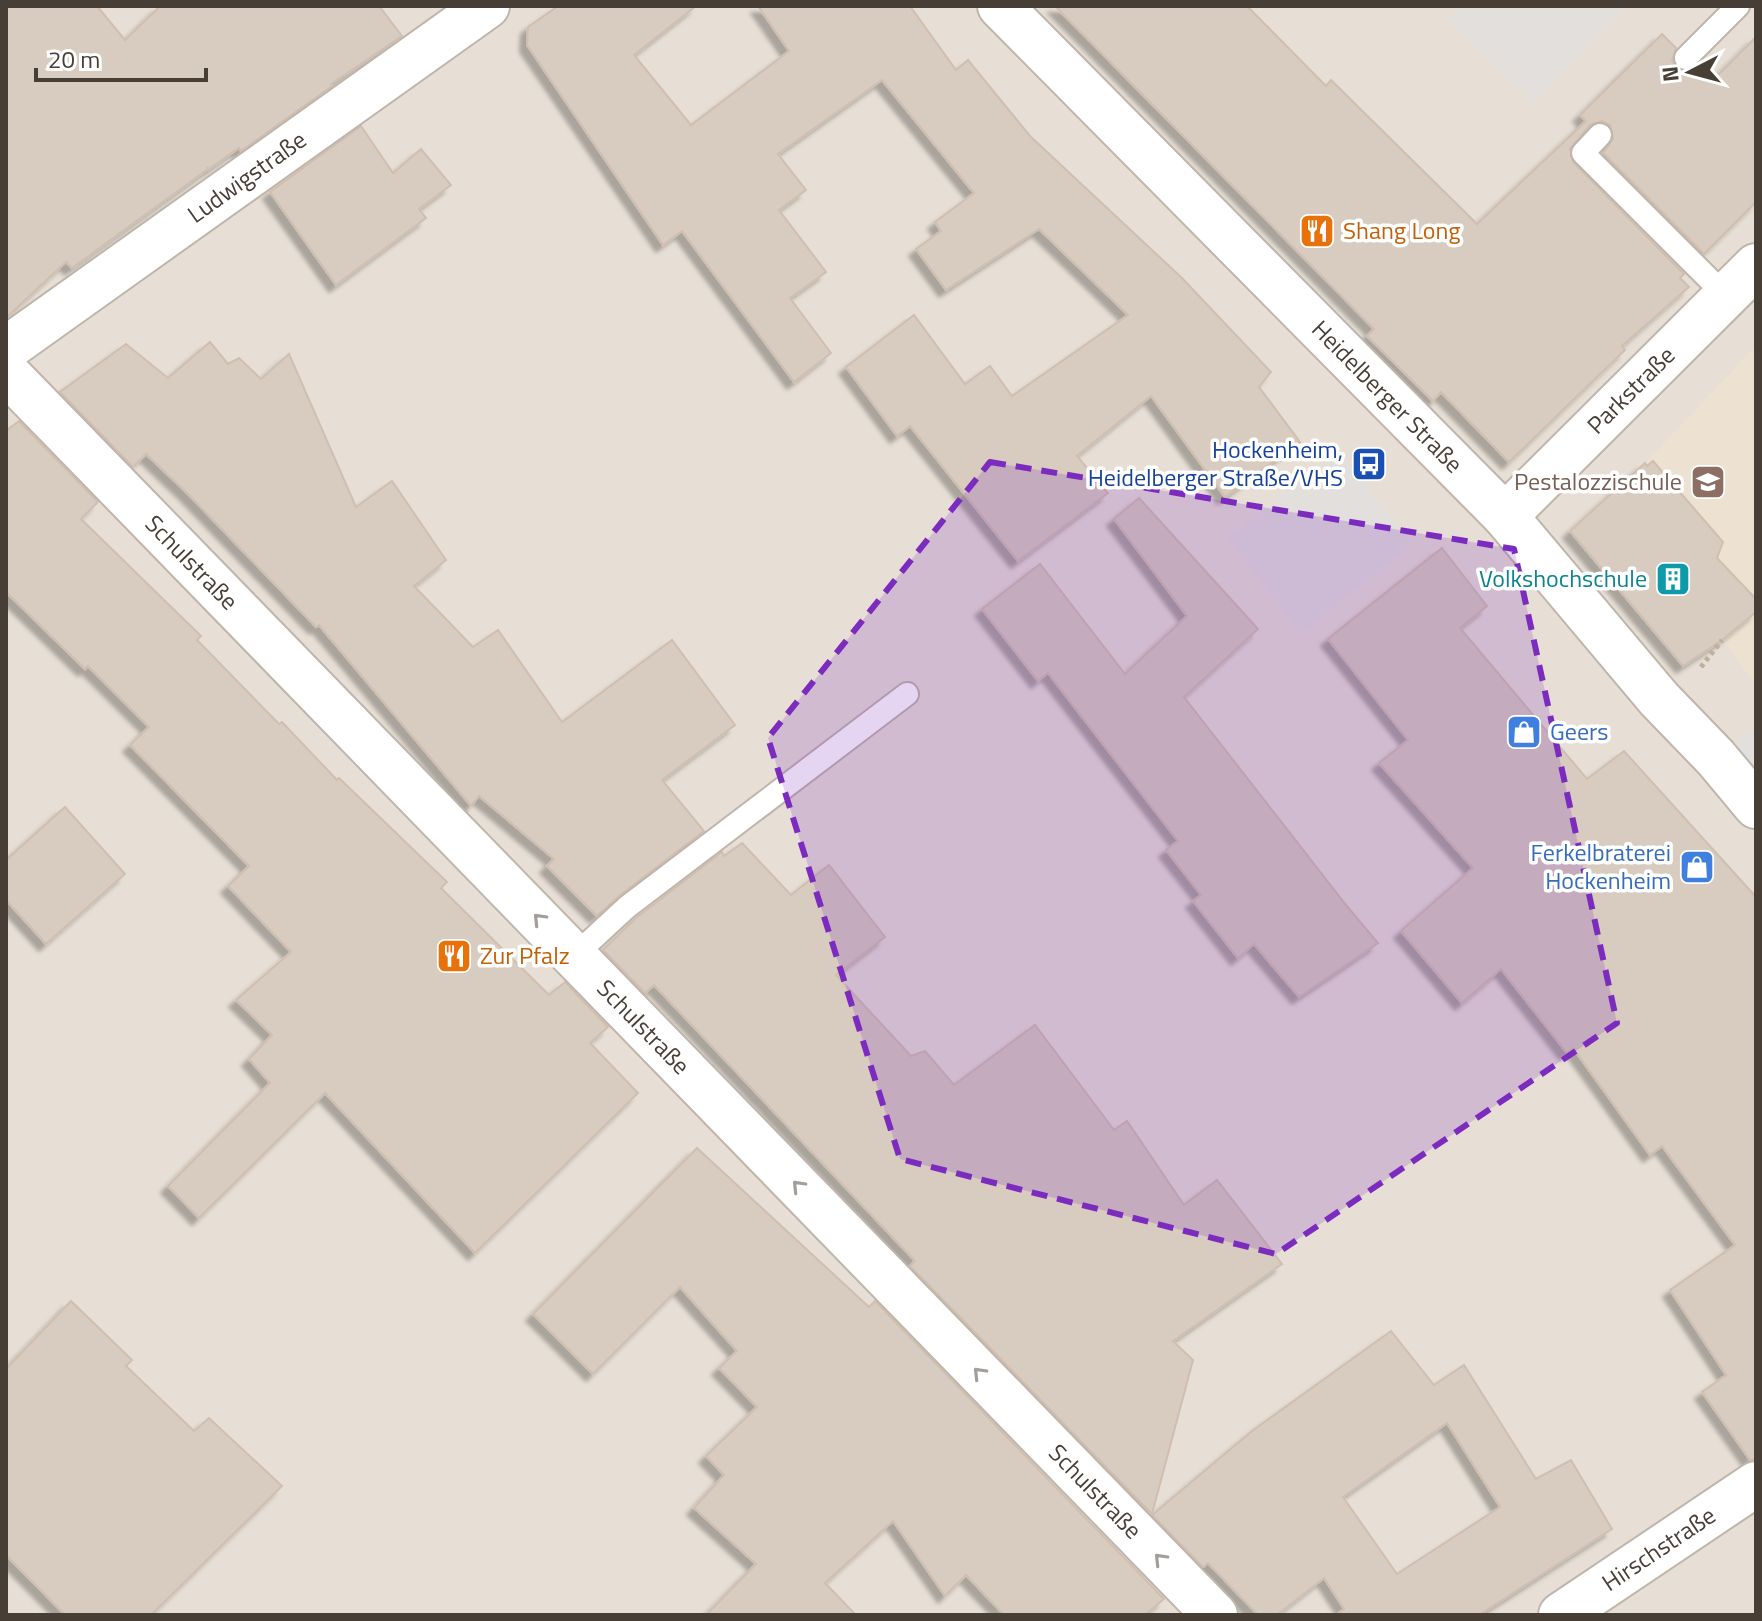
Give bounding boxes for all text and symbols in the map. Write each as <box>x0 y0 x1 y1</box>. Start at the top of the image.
scale bar <box>36 32 206 82</box>
north arrow <box>1650 32 1730 112</box>
text: 20 m <box>48 41 100 77</box>
text: N <box>1652 65 1688 83</box>
street label: Ludwigstraße <box>180 121 313 231</box>
restaurant icon: Shang Long <box>1298 212 1336 250</box>
place label: Shang Long <box>1343 212 1461 248</box>
street label: Heidelberger Straße <box>1304 312 1472 481</box>
street label: Parkstraße <box>1578 337 1683 442</box>
place label: Hockenheim, Heidelberger Straße/VHS <box>1088 431 1343 495</box>
bus stop icon: Hockenheim, Heidelberger Straße/VHS <box>1350 445 1388 483</box>
place label: Pestalozzischule <box>1514 463 1682 499</box>
school or university icon: Pestalozzischule <box>1689 463 1727 501</box>
street label: Schulstraße <box>137 506 247 618</box>
place label: Volkshochschule <box>1479 560 1647 596</box>
building icon: Volkshochschule <box>1654 560 1692 598</box>
shop icon: Geers <box>1505 713 1543 751</box>
place label: Geers <box>1550 713 1609 749</box>
place label: Ferkelbraterei Hockenheim <box>1531 834 1671 898</box>
shop icon: Ferkelbraterei Hockenheim <box>1678 848 1716 886</box>
one-way arrow <box>534 914 548 928</box>
restaurant icon: Zur Pfalz <box>435 937 473 975</box>
place label: Zur Pfalz <box>480 937 570 973</box>
street label: Schulstraße <box>589 971 699 1082</box>
one-way arrow <box>793 1181 807 1195</box>
one-way arrow <box>974 1368 989 1382</box>
street label: Schulstraße <box>1041 1435 1151 1547</box>
street label: Hirschstraße <box>1594 1497 1722 1600</box>
one-way arrow <box>1155 1554 1170 1568</box>

